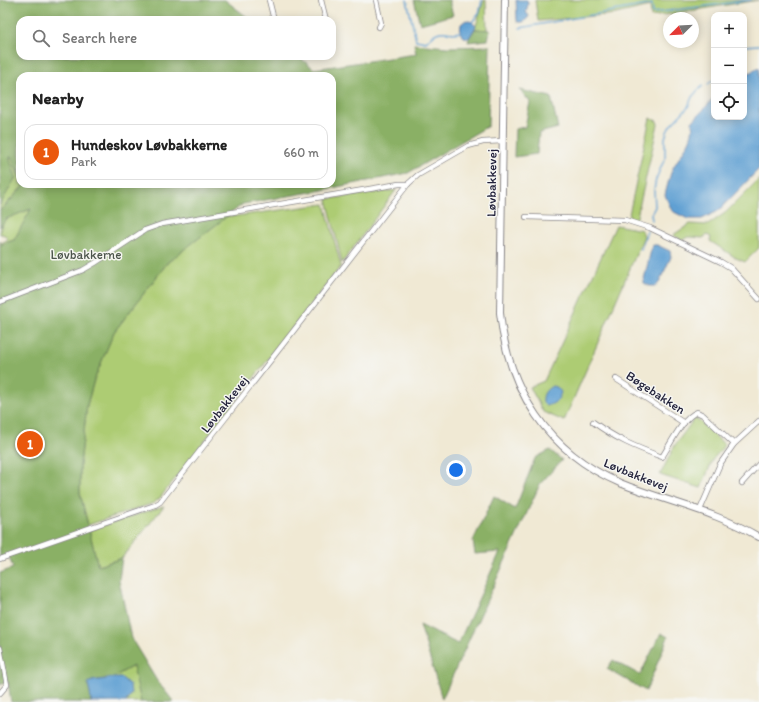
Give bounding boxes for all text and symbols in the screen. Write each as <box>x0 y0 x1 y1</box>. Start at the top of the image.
north arrow <box>663 12 699 48</box>
map controls <box>711 12 747 120</box>
button: + <box>711 12 747 48</box>
search box <box>16 16 336 60</box>
icon: search <box>30 27 52 49</box>
text: Search here <box>62 29 137 47</box>
button: − <box>711 48 747 84</box>
button: locate <box>711 84 747 120</box>
text: Nearby <box>32 88 84 108</box>
text: Hundeskov Løvbakkerne <box>71 136 227 154</box>
text: 1 <box>43 145 49 160</box>
text: 660 m <box>283 145 319 160</box>
street label: Løvbakkevej <box>483 149 500 217</box>
text: Park <box>71 154 97 169</box>
park label: Løvbakkerne <box>51 247 121 262</box>
street label: Bøgebakken <box>623 368 688 417</box>
street label: Løvbakkevej <box>198 373 251 436</box>
pin: 1 <box>17 429 43 459</box>
street label: Løvbakkevej <box>602 455 670 494</box>
your location <box>446 460 466 480</box>

